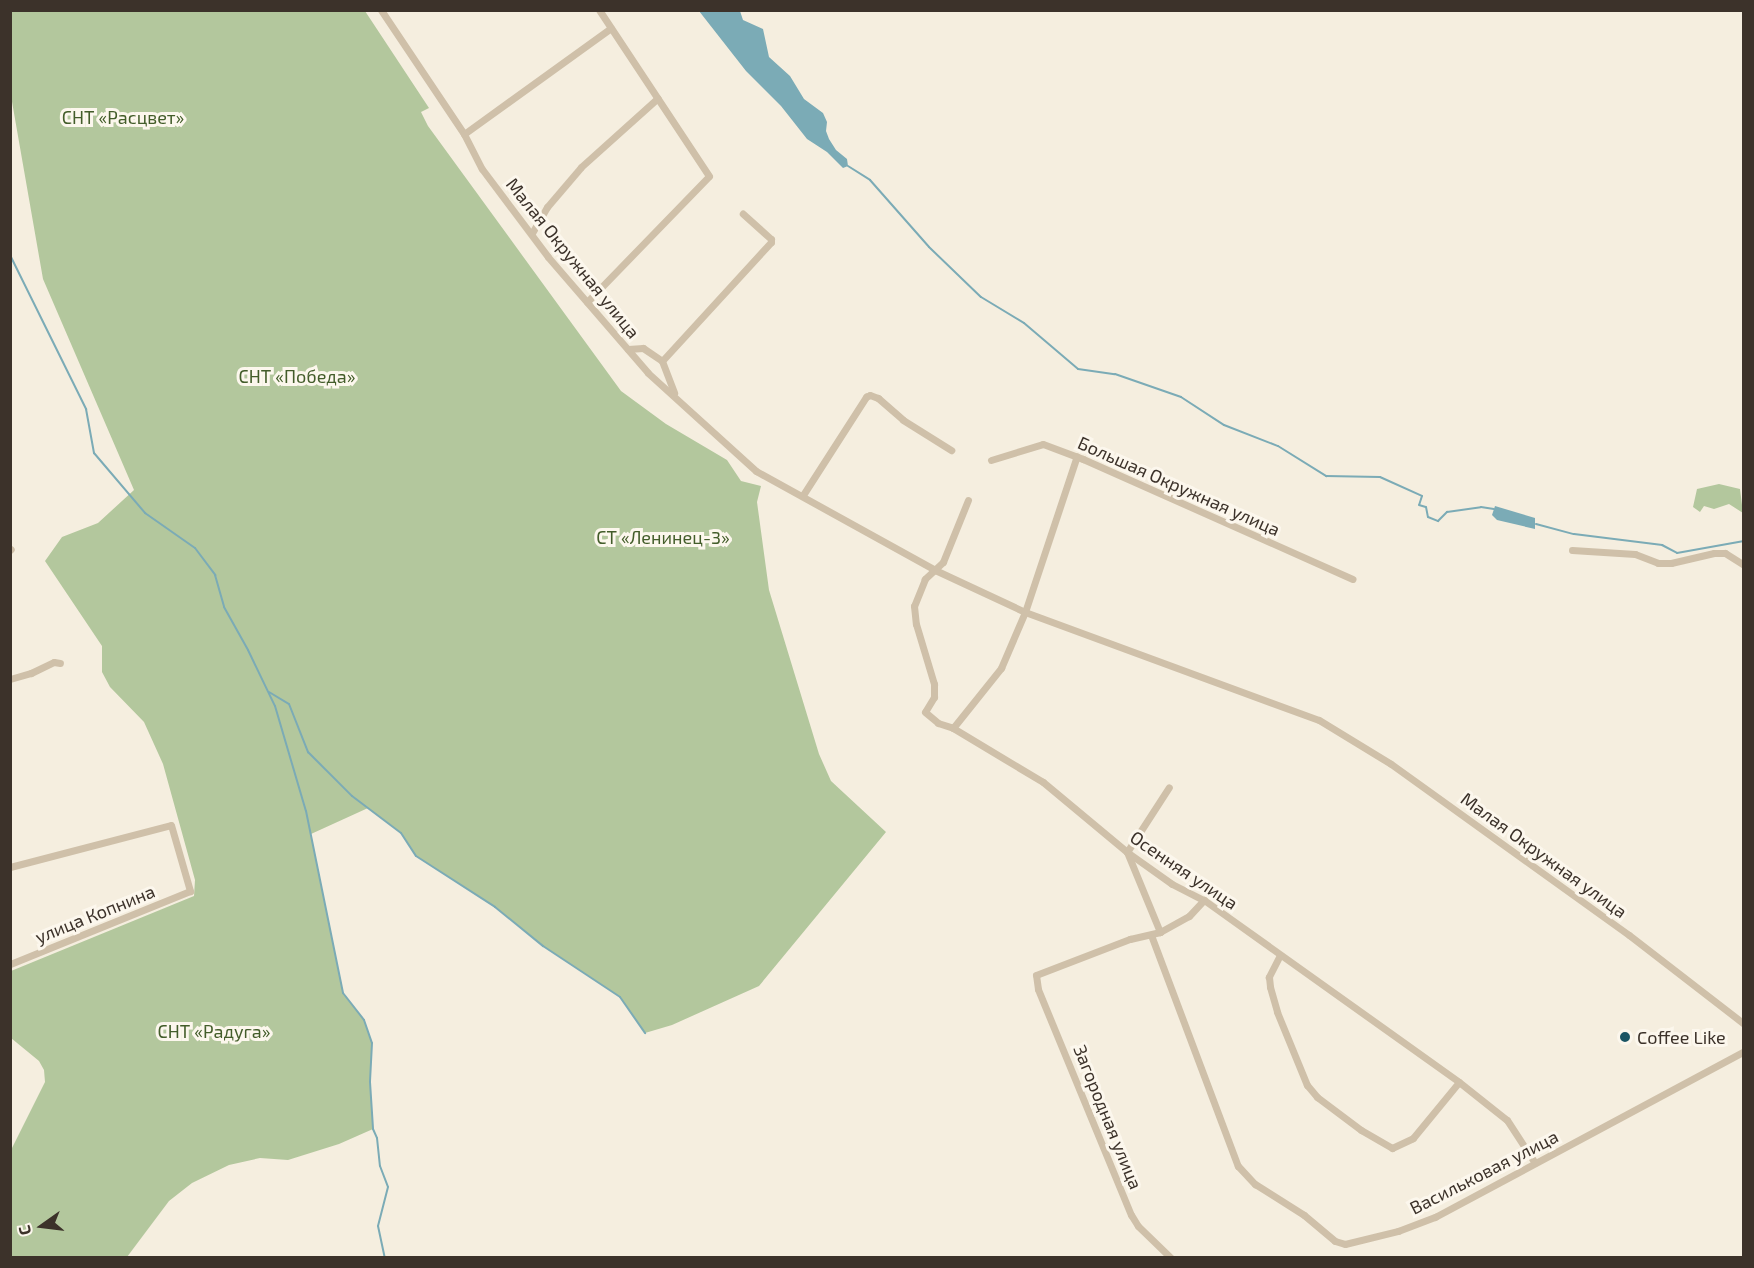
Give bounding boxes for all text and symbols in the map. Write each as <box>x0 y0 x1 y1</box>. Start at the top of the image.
park label: СНТ «Расцвет» <box>62 106 184 128</box>
street label: Малая Окружная улица <box>502 174 644 342</box>
park label: СНТ «Победа» <box>239 365 355 387</box>
street label: Большая Окружная улица <box>1075 432 1283 540</box>
park label: СТ «Ленинец-3» <box>596 526 730 548</box>
street label: Малая Окружная улица <box>1457 788 1631 922</box>
street label: Осенняя улица <box>1126 826 1242 914</box>
street label: улица Копнина <box>32 880 158 948</box>
park label: СНТ «Радуга» <box>158 1020 270 1042</box>
place label: Coffee Like <box>1637 1026 1726 1048</box>
marker: Coffee Like <box>1618 1030 1632 1044</box>
street label: Загородная улица <box>1069 1042 1147 1192</box>
street label: Васильковая улица <box>1406 1125 1562 1219</box>
north arrow <box>12 1196 72 1256</box>
text: С <box>14 1224 34 1237</box>

